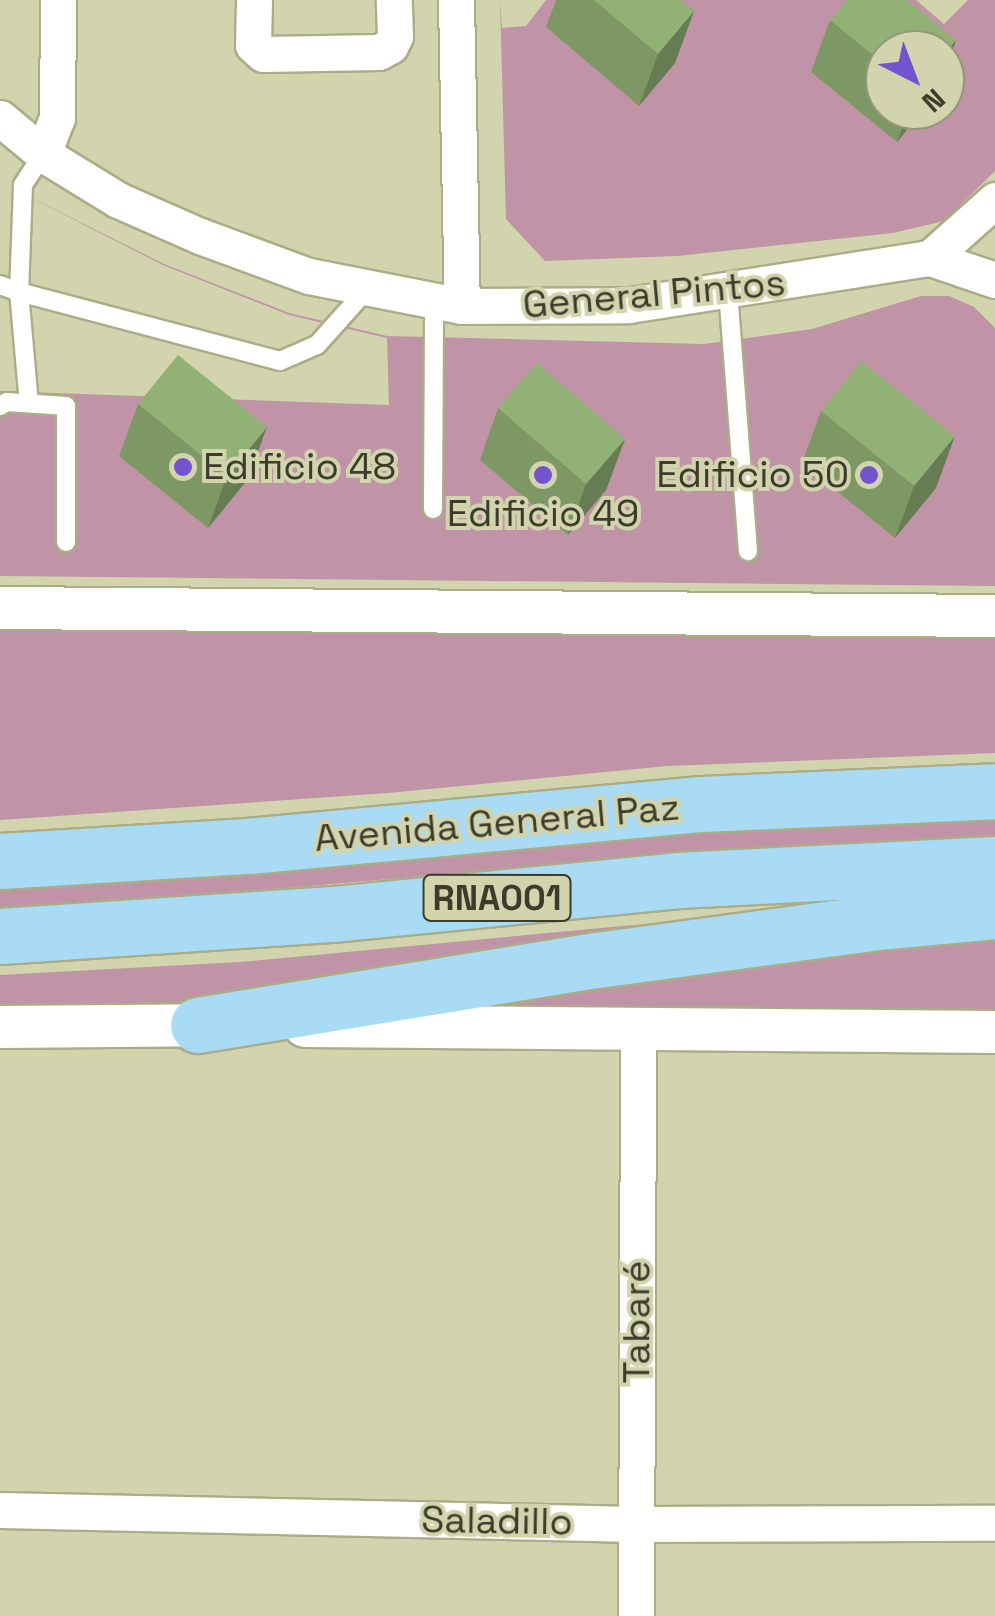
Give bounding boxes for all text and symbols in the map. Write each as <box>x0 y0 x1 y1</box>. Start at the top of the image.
north arrow <box>865 30 965 130</box>
text: N <box>915 81 953 120</box>
street label: General Pintos <box>521 260 787 328</box>
place label: Edificio 48 <box>203 444 396 490</box>
place label: Edificio 50 <box>656 452 849 498</box>
marker: Edificio 48 <box>172 456 194 478</box>
marker: Edificio 49 <box>532 464 554 486</box>
marker: Edificio 50 <box>858 464 880 486</box>
place label: Edificio 49 <box>447 491 639 537</box>
street label: Avenida General Paz <box>313 784 681 862</box>
road number: RNA001 <box>422 868 572 928</box>
street label: Tabaré <box>614 1260 660 1384</box>
street label: Saladillo <box>421 1497 573 1545</box>

